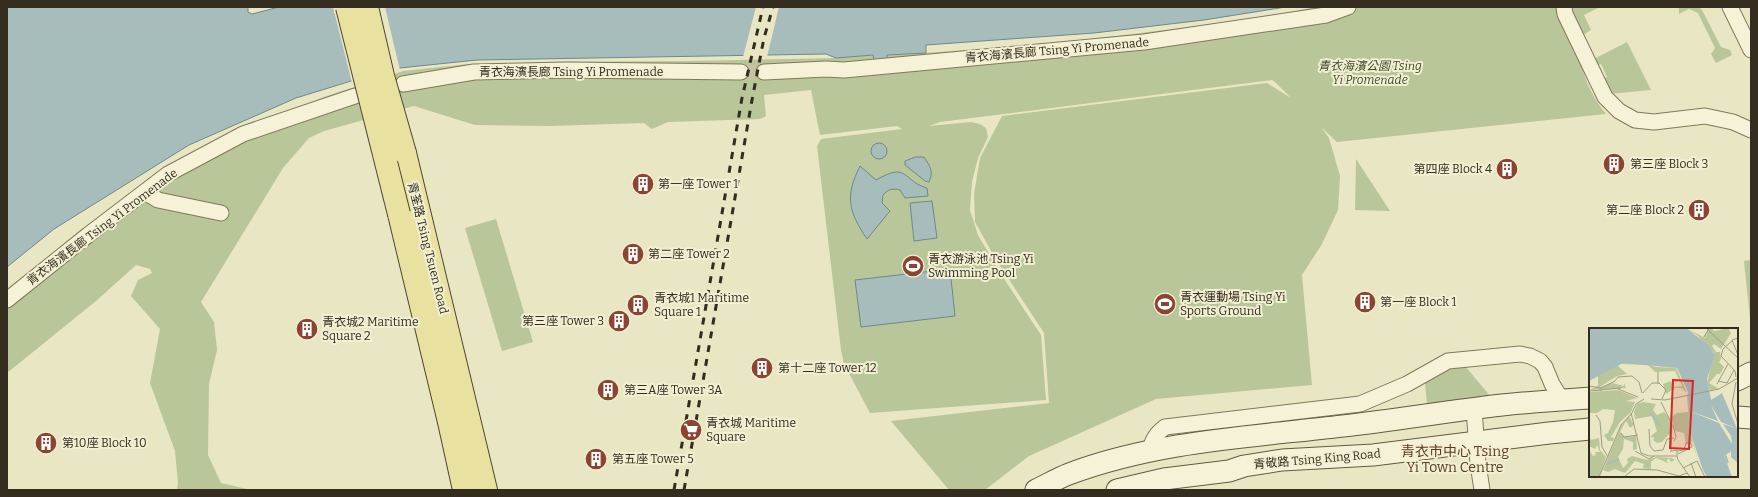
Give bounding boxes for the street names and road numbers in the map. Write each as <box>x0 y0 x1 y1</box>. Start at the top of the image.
street label: 青衣海濱長廊 Tsing Yi Promenade <box>964 35 1150 65</box>
street label: 青衣海濱長廊 Tsing Yi Promenade <box>479 65 663 79</box>
street label: 青衣海濱長廊 Tsing Yi Promenade <box>24 166 180 288</box>
street label: 青荃路 Tsing Tsuen Road <box>405 181 451 315</box>
street label: 青敬路 Tsing King Road <box>1253 446 1381 472</box>

